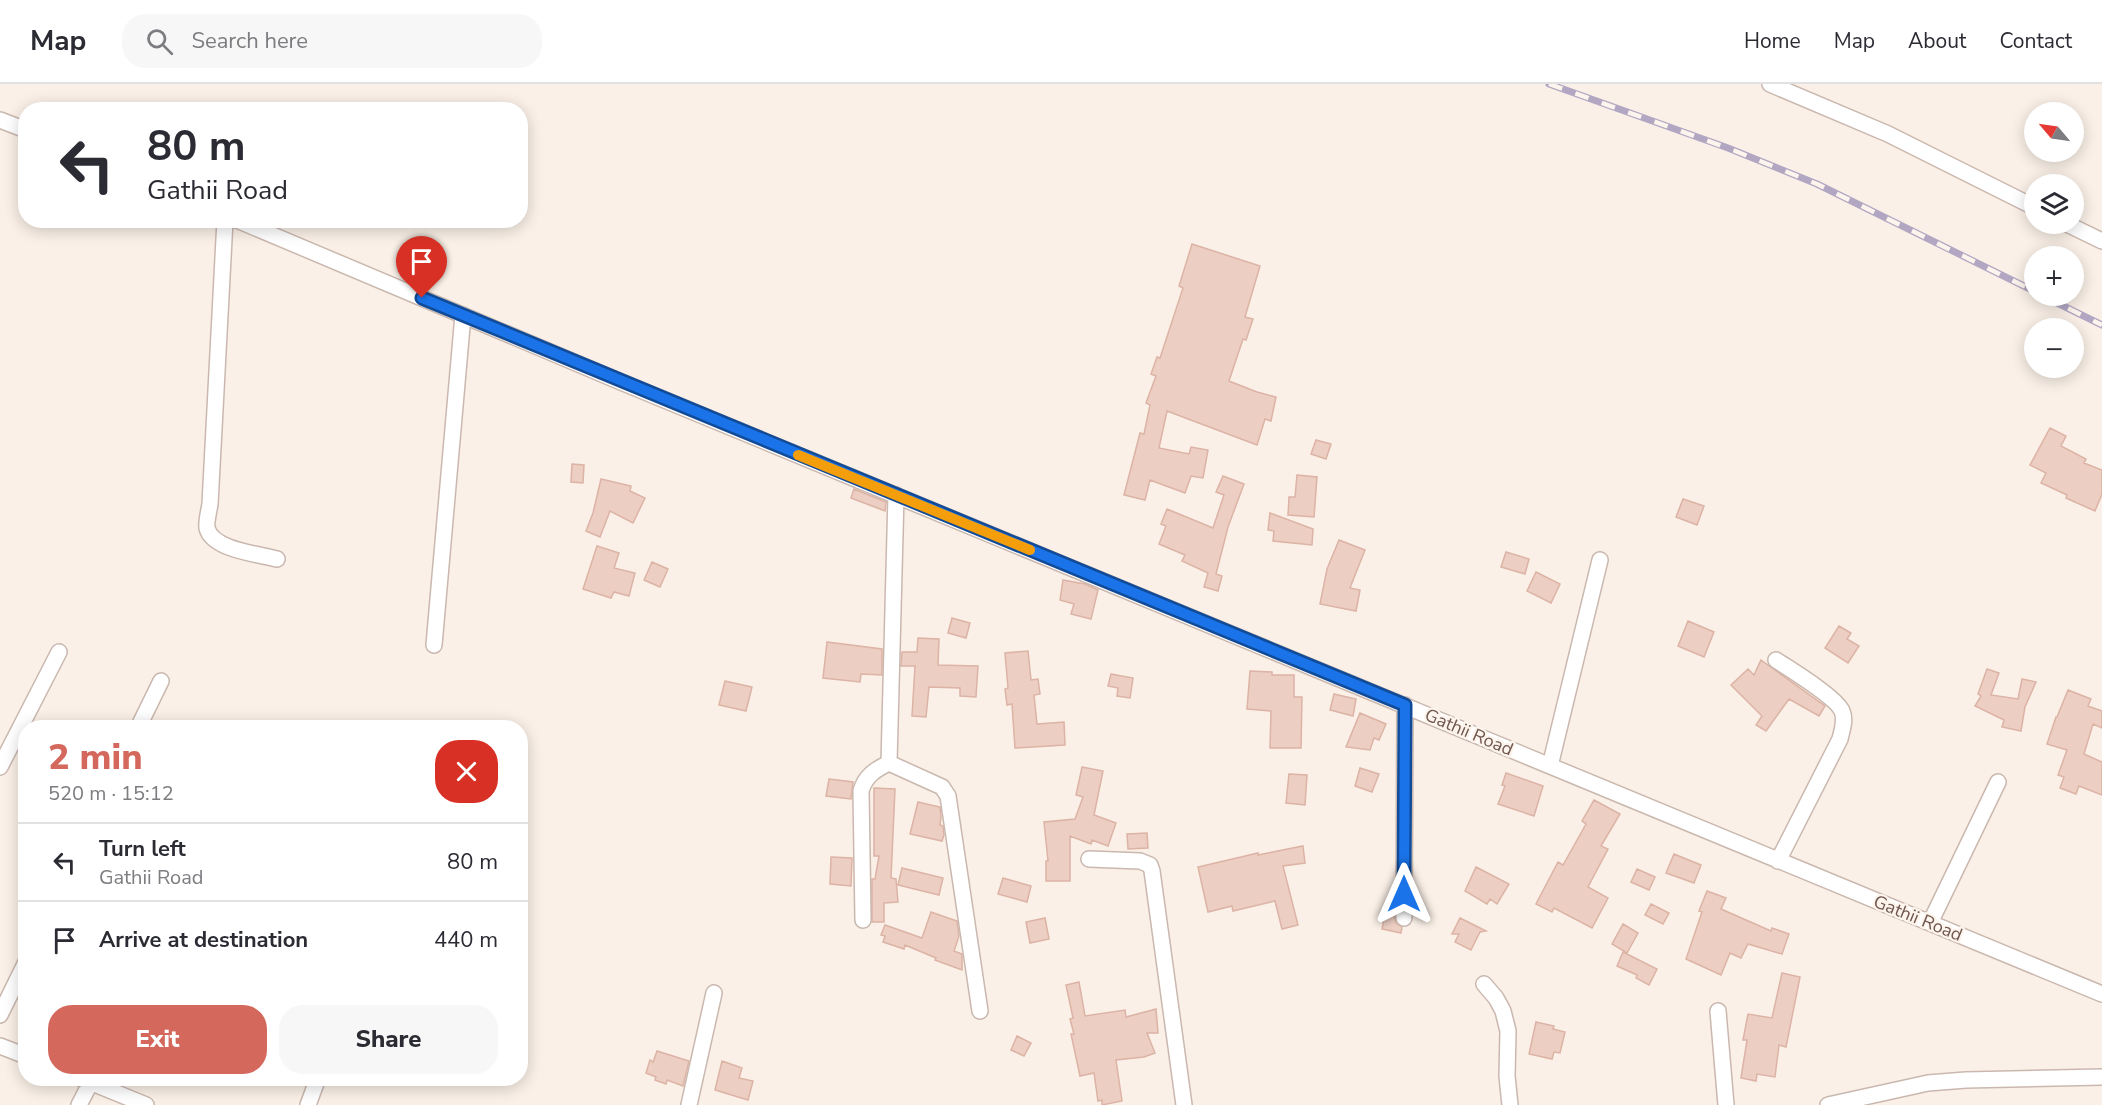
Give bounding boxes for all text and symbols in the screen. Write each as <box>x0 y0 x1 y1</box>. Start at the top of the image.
search box <box>122 14 542 68</box>
text: Map <box>30 22 86 60</box>
icon: search <box>143 25 176 58</box>
text: Search here <box>191 26 308 56</box>
text: Home <box>1744 27 1801 55</box>
text: Map <box>1834 27 1875 55</box>
text: About <box>1908 27 1966 55</box>
text: Contact <box>1999 27 2072 55</box>
north arrow <box>2024 102 2084 162</box>
map controls <box>2024 102 2084 378</box>
text: 80 m <box>147 118 246 175</box>
icon: left <box>48 126 126 204</box>
text: Gathii Road <box>147 172 288 209</box>
button: layers <box>2024 174 2084 234</box>
pin <box>396 236 447 298</box>
icon: arrive <box>405 245 438 278</box>
button: + <box>2024 246 2084 306</box>
button: − <box>2024 318 2084 378</box>
street label: Gathii Road <box>1421 703 1517 761</box>
text: 2 min <box>48 733 143 782</box>
button: close <box>435 740 498 803</box>
text: 520 m · 15:12 <box>48 780 174 807</box>
text: Turn left <box>99 834 186 864</box>
icon: left <box>48 846 81 879</box>
text: 80 m <box>447 847 498 877</box>
position arrow <box>1372 862 1436 926</box>
text: Gathii Road <box>99 864 203 891</box>
street label: Gathii Road <box>1870 889 1966 947</box>
icon: arrive <box>48 924 81 957</box>
text: Arrive at destination <box>99 925 308 955</box>
text: 440 m <box>434 925 498 955</box>
button: Exit <box>48 1005 267 1074</box>
button: Share <box>279 1005 498 1074</box>

